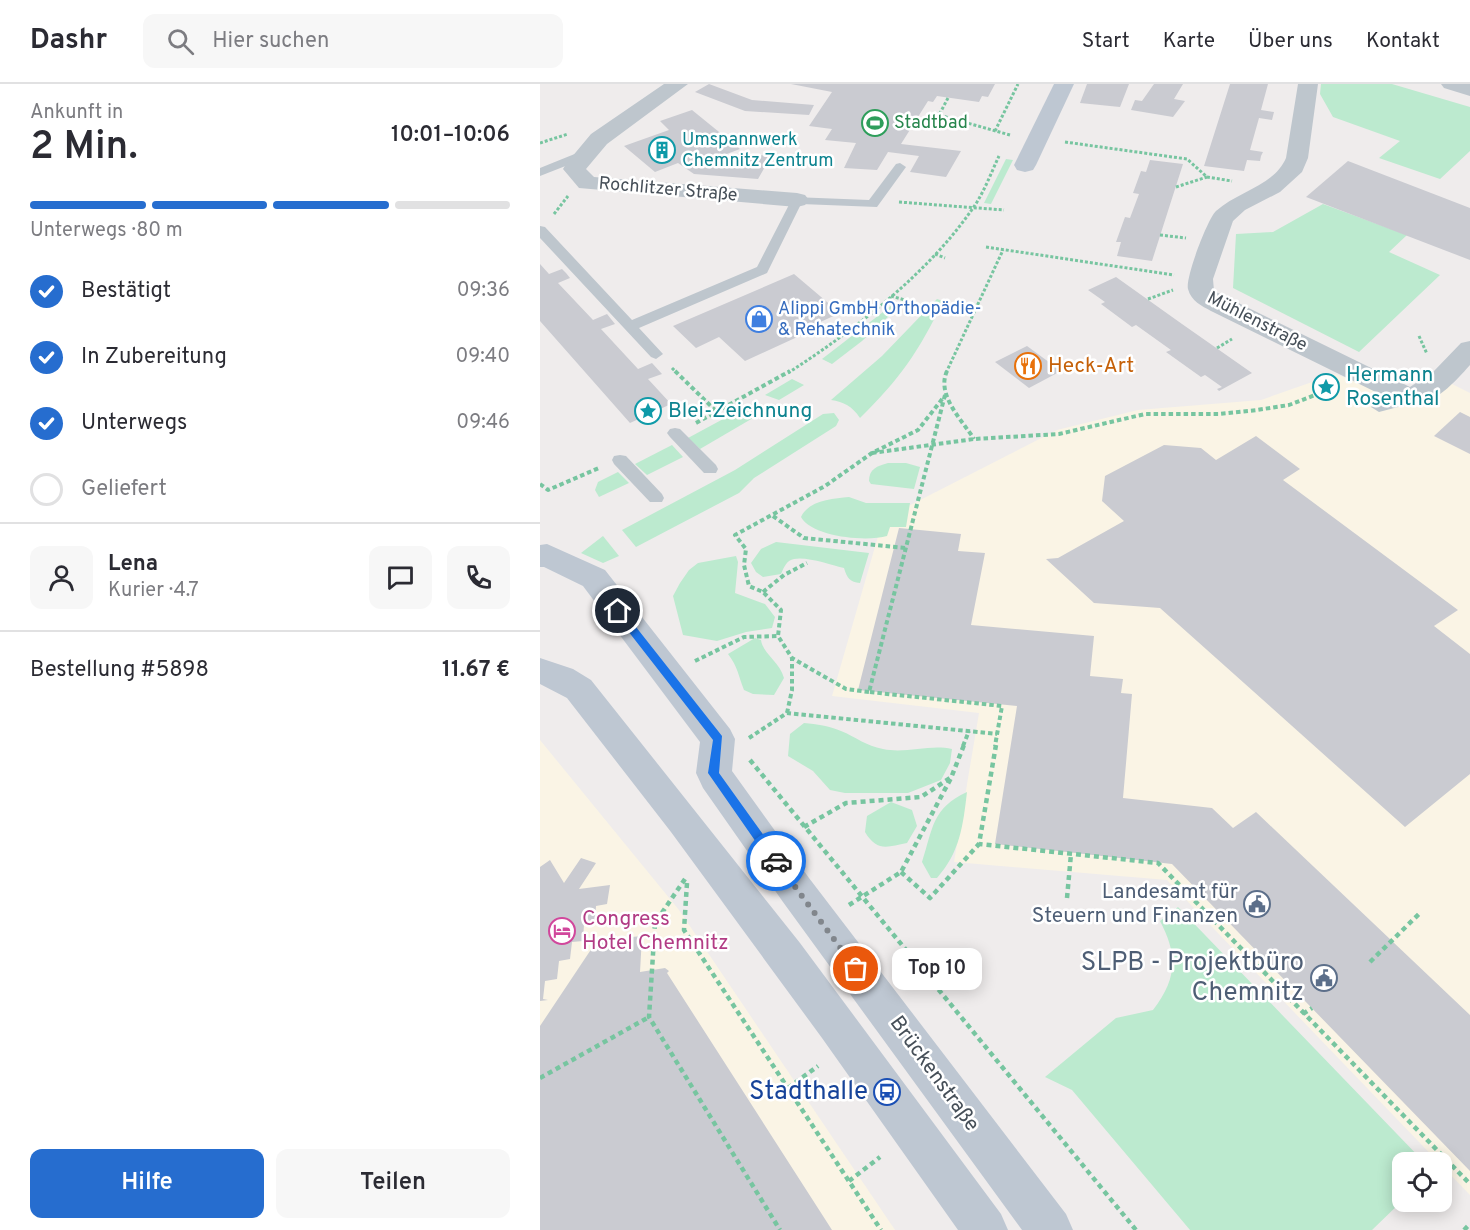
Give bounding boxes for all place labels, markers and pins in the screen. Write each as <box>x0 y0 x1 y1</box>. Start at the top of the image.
sports icon: Stadtbad <box>860 108 890 138</box>
place label: Stadtbad <box>894 112 968 135</box>
place label: Umspannwerk Chemnitz Zentrum <box>682 129 834 173</box>
building icon: Umspannwerk Chemnitz Zentrum <box>647 135 677 165</box>
place label: Alippi GmbH Orthopädie- & Rehatechnik <box>778 298 982 342</box>
shop icon: Alippi GmbH Orthopädie- & Rehatechnik <box>744 304 774 334</box>
restaurant icon: Heck-Art <box>1013 351 1043 381</box>
place label: Heck-Art <box>1048 353 1134 380</box>
place label: Hermann Rosenthal <box>1346 362 1440 413</box>
place icon: Hermann Rosenthal <box>1311 372 1341 402</box>
place icon: Blei-Zeichnung <box>633 396 663 426</box>
place label: Blei-Zeichnung <box>668 398 812 425</box>
pin <box>592 585 643 636</box>
place label: Landesamt für Steuern und Finanzen <box>1032 879 1238 930</box>
public building icon: Landesamt für Steuern und Finanzen <box>1242 889 1272 919</box>
place label: Congress Hotel Chemnitz <box>582 906 729 957</box>
hotel icon: Congress Hotel Chemnitz <box>547 916 577 946</box>
pin <box>830 943 881 994</box>
place label: SLPB - Projektbüro Chemnitz <box>1081 947 1304 1010</box>
callout: Top 10 <box>892 948 982 990</box>
public building icon: SLPB - Projektbüro Chemnitz <box>1309 963 1339 993</box>
place label: Stadthalle <box>749 1076 868 1109</box>
bus stop icon: Stadthalle <box>872 1077 902 1107</box>

